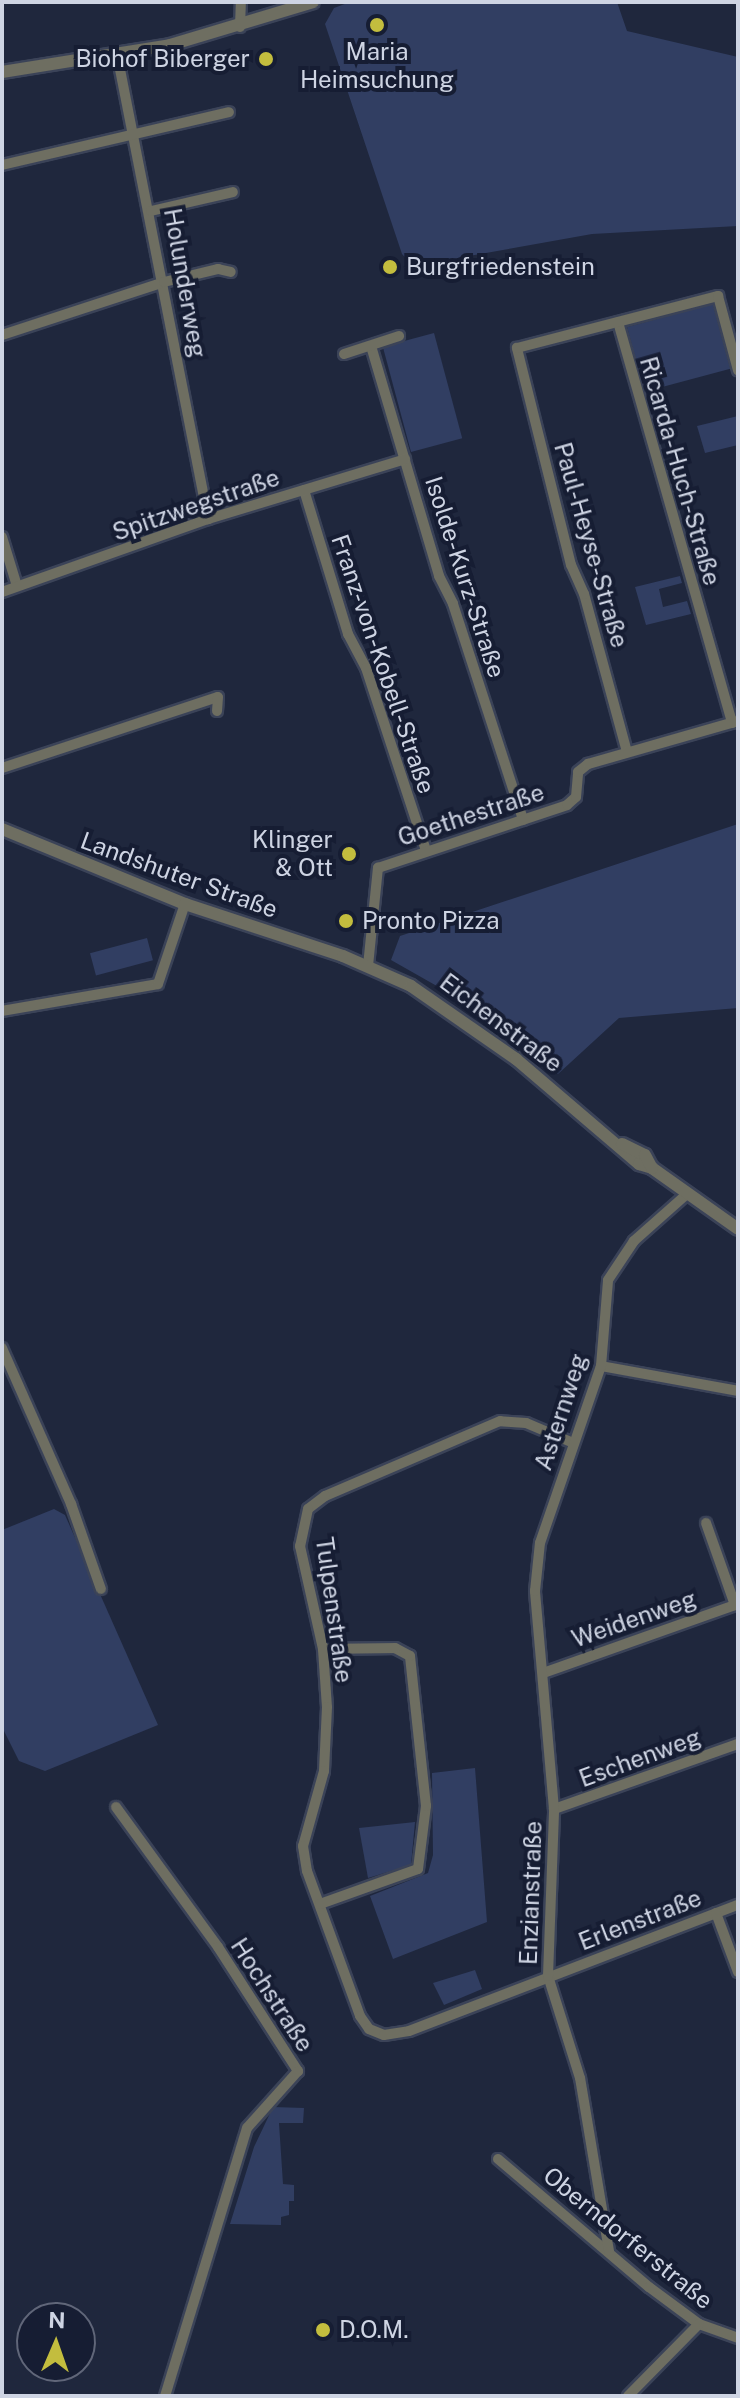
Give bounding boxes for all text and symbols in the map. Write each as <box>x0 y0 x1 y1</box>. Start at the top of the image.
marker: Maria Heimsuchung <box>368 16 386 34</box>
place label: Maria Heimsuchung <box>300 38 454 94</box>
place label: Biohof Biberger <box>76 45 250 73</box>
marker: Biohof Biberger <box>257 50 275 68</box>
street label: Holunderweg <box>158 206 212 360</box>
place label: Burgfriedenstein <box>406 253 595 281</box>
marker: Burgfriedenstein <box>381 258 399 276</box>
street label: Ricarda-Huch-Straße <box>634 353 726 589</box>
street label: Paul-Heyse-Straße <box>548 439 634 651</box>
street label: Spitzwegstraße <box>109 463 283 547</box>
street label: Isolde-Kurz-Straße <box>419 473 511 681</box>
street label: Franz-von-Kobell-Straße <box>325 531 441 797</box>
street label: Goethestraße <box>394 778 548 852</box>
street label: Landshuter Straße <box>77 826 281 924</box>
place label: Klinger & Ott <box>252 826 333 882</box>
marker: Klinger & Ott <box>340 845 358 863</box>
place label: Pronto Pizza <box>362 907 500 935</box>
marker: Pronto Pizza <box>337 912 355 930</box>
street label: Eichenstraße <box>434 968 568 1078</box>
street label: Asternweg <box>529 1350 593 1474</box>
street label: Tulpenstraße <box>310 1535 358 1685</box>
street label: Weidenweg <box>568 1584 700 1654</box>
street label: Eschenweg <box>575 1723 705 1793</box>
street label: Enzianstraße <box>514 1821 548 1965</box>
street label: Erlenstraße <box>575 1883 705 1957</box>
street label: Hochstraße <box>225 1933 319 2057</box>
street label: Oberndorferstraße <box>538 2161 718 2315</box>
north arrow <box>16 2302 96 2382</box>
text: N <box>48 2307 66 2333</box>
place label: D.O.M. <box>339 2316 409 2344</box>
marker: D.O.M. <box>314 2321 332 2339</box>

